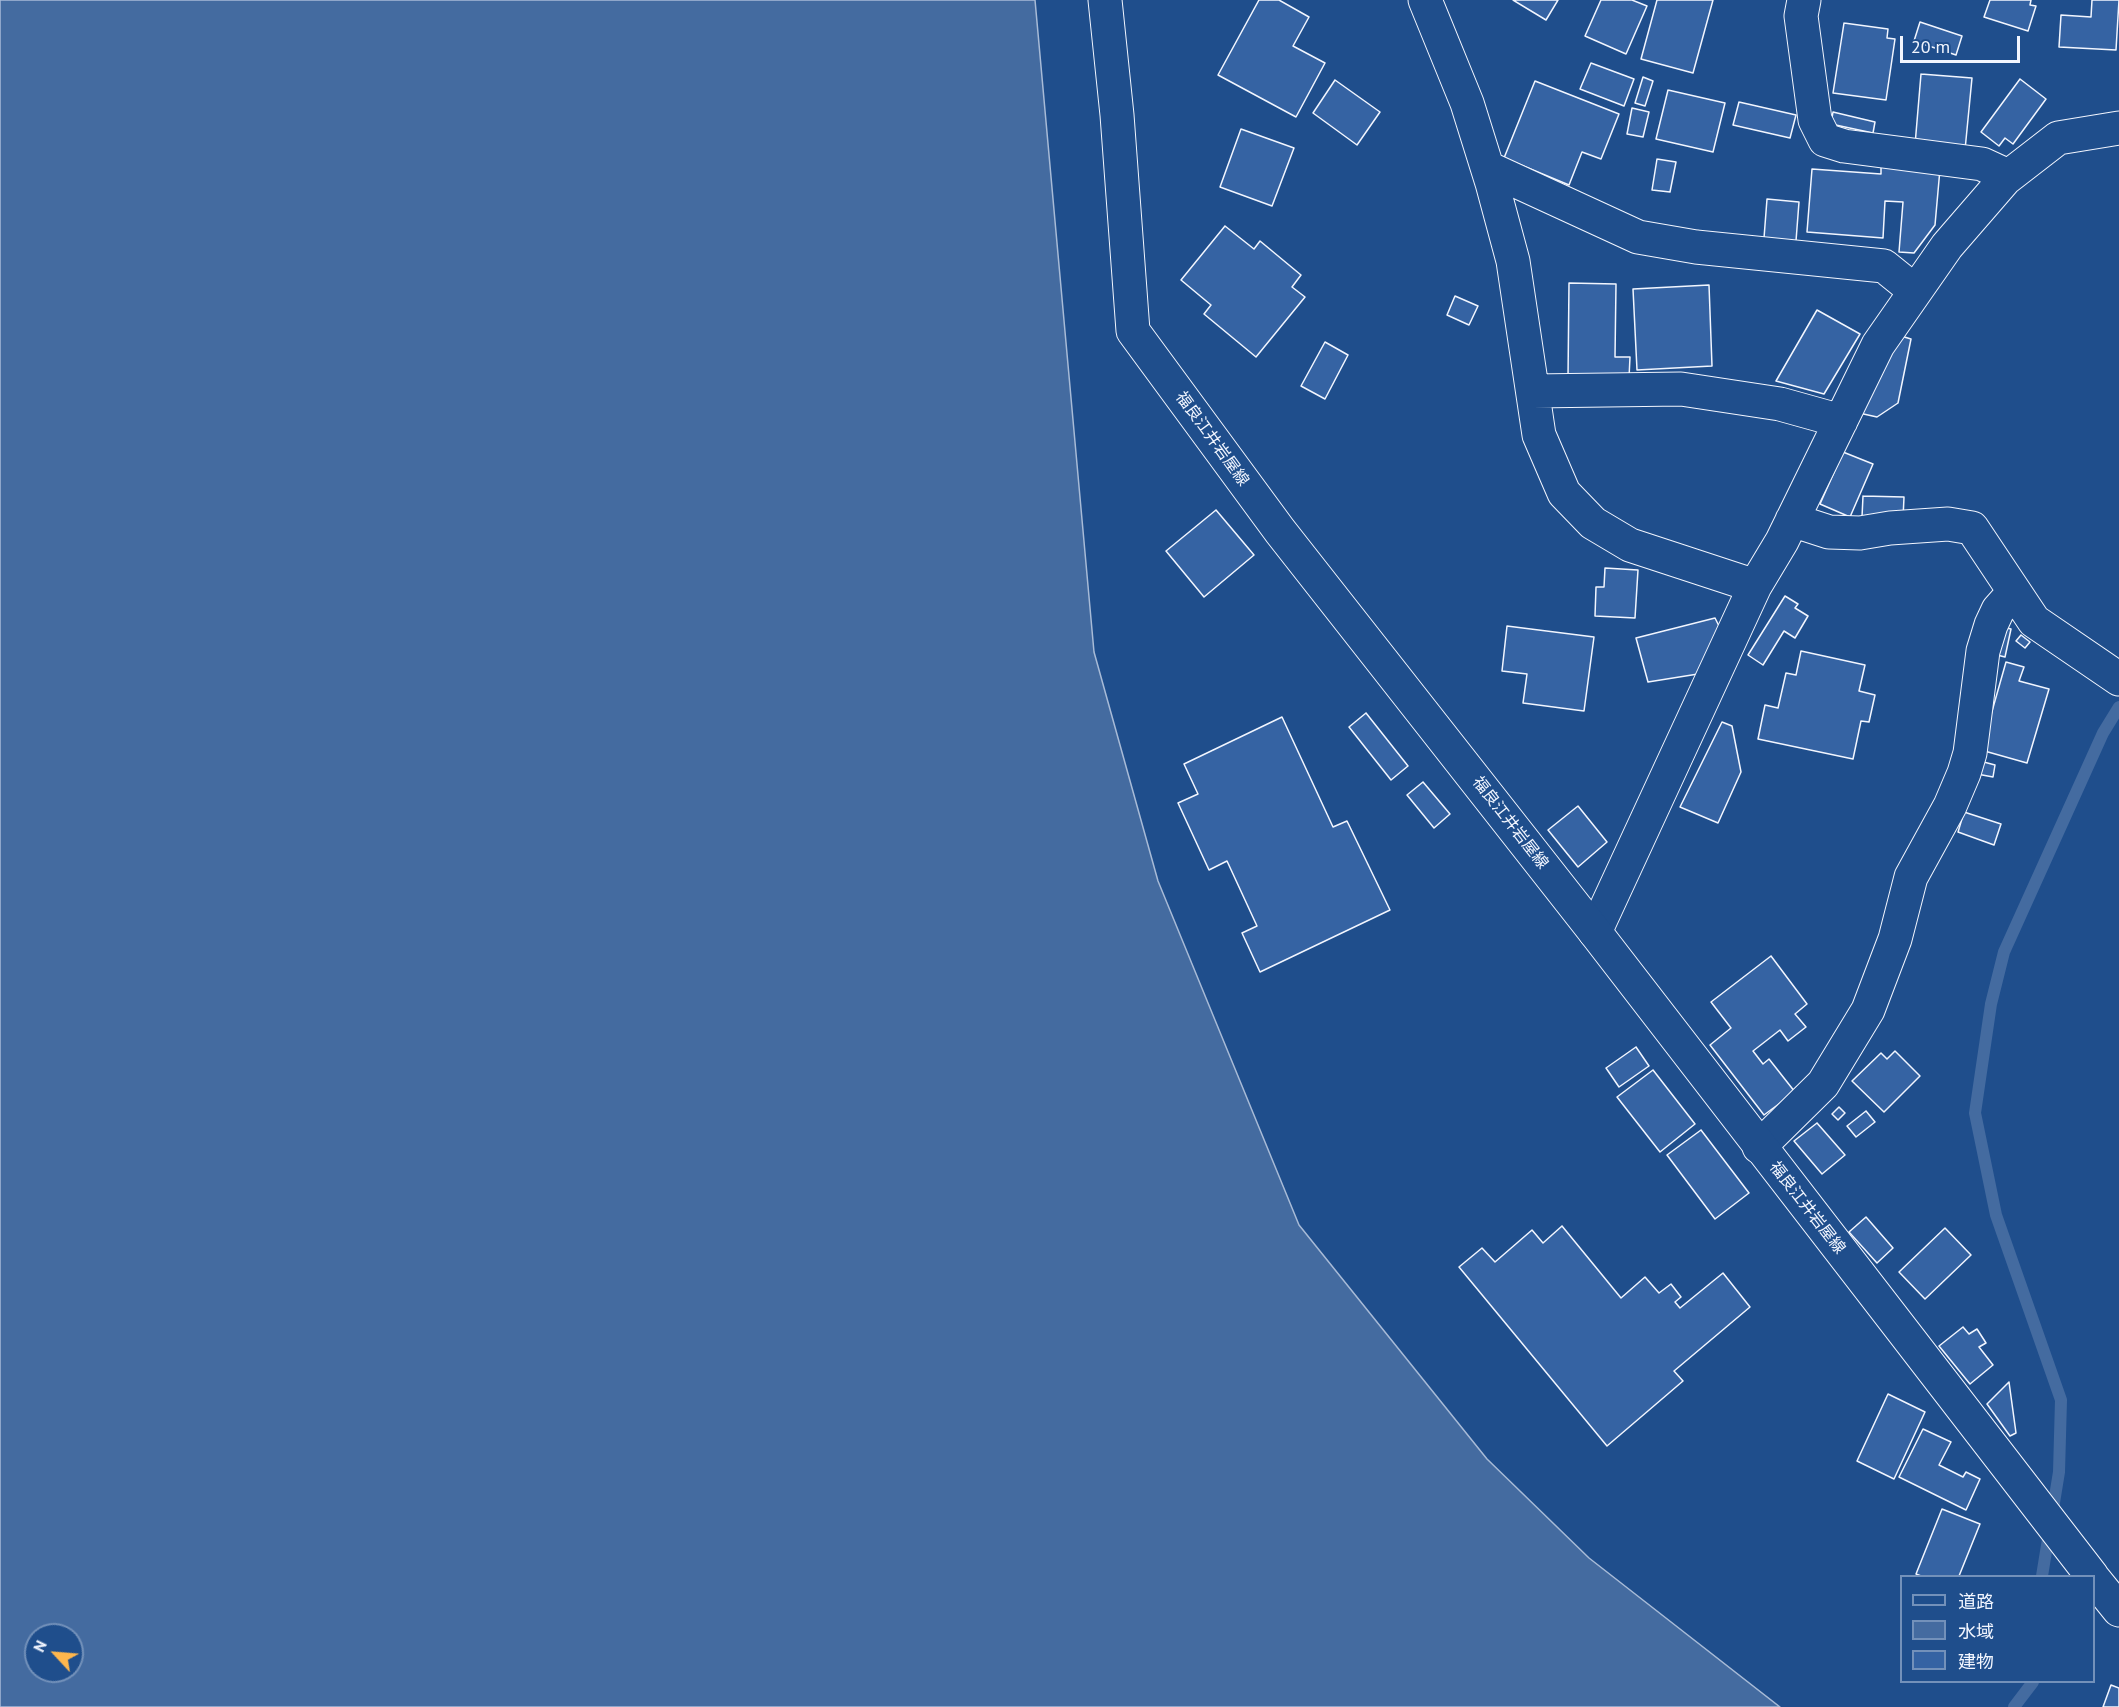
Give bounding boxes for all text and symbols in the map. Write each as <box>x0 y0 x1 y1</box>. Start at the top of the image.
scale bar <box>1903 24 2023 62</box>
text: 20 m <box>1911 35 1950 58</box>
street label: 福良江井岩屋線 <box>1171 388 1253 490</box>
street label: 福良江井岩屋線 <box>1468 773 1552 873</box>
street label: 福良江井岩屋線 <box>1765 1158 1849 1258</box>
legend <box>1900 1575 2095 1683</box>
text: 道路 <box>1958 1590 1994 1613</box>
text: 水域 <box>1958 1620 1994 1643</box>
north arrow <box>24 1623 84 1683</box>
text: N <box>28 1637 51 1655</box>
text: 建物 <box>1958 1650 1994 1673</box>

